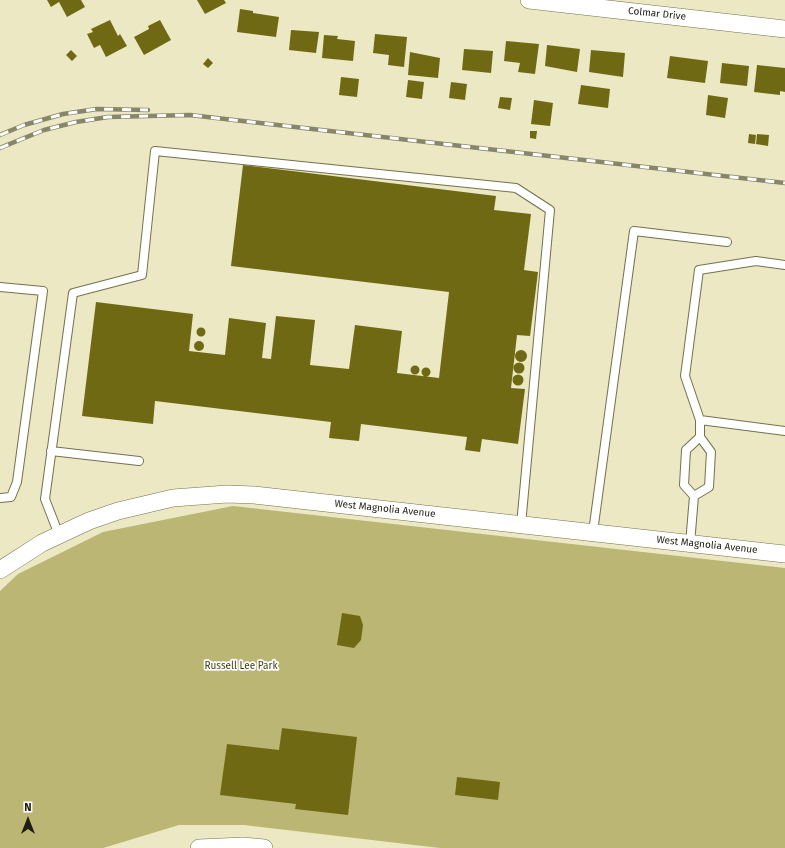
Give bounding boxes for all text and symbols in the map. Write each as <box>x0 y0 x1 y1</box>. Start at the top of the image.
street label: Colmar Drive <box>627 5 687 23</box>
street label: West Magnolia Avenue <box>334 498 436 520</box>
street label: West Magnolia Avenue <box>656 534 758 556</box>
park label: Russell Lee Park <box>204 660 278 672</box>
north arrow <box>8 800 48 840</box>
text: N <box>24 801 32 814</box>

